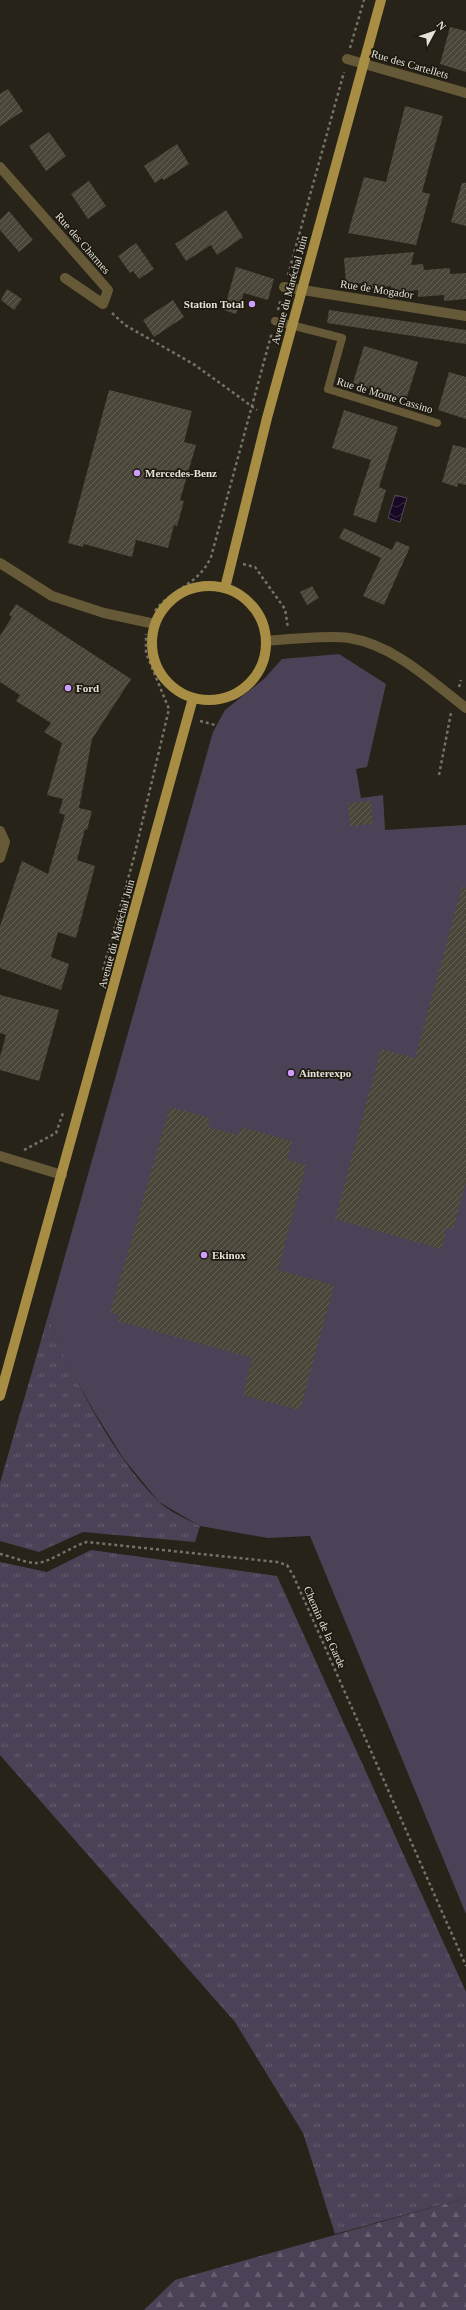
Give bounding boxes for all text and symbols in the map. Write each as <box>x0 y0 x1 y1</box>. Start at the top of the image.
north arrow <box>414 12 454 52</box>
text: N <box>435 19 449 33</box>
street label: Rue des Cartellets <box>370 47 450 81</box>
street label: Rue des Charmes <box>53 210 113 276</box>
street label: Avenue du Maréchal Juin <box>269 234 309 346</box>
street label: Rue de Mogador <box>340 277 415 301</box>
place label: Station Total <box>184 298 244 310</box>
marker: Station Total <box>247 299 257 309</box>
street label: Rue de Monte Cassino <box>335 375 435 415</box>
place label: Mercedes-Benz <box>145 467 217 479</box>
marker: Mercedes-Benz <box>132 468 142 478</box>
place label: Ford <box>76 682 99 694</box>
marker: Ford <box>63 683 73 693</box>
street label: Avenue du Maréchal Juin <box>96 878 136 990</box>
place label: Ainterexpo <box>299 1067 352 1079</box>
marker: Ainterexpo <box>286 1068 296 1078</box>
place label: Ekinox <box>212 1249 246 1261</box>
marker: Ekinox <box>199 1250 209 1260</box>
street label: Chemin de la Garde <box>302 1584 348 1670</box>

